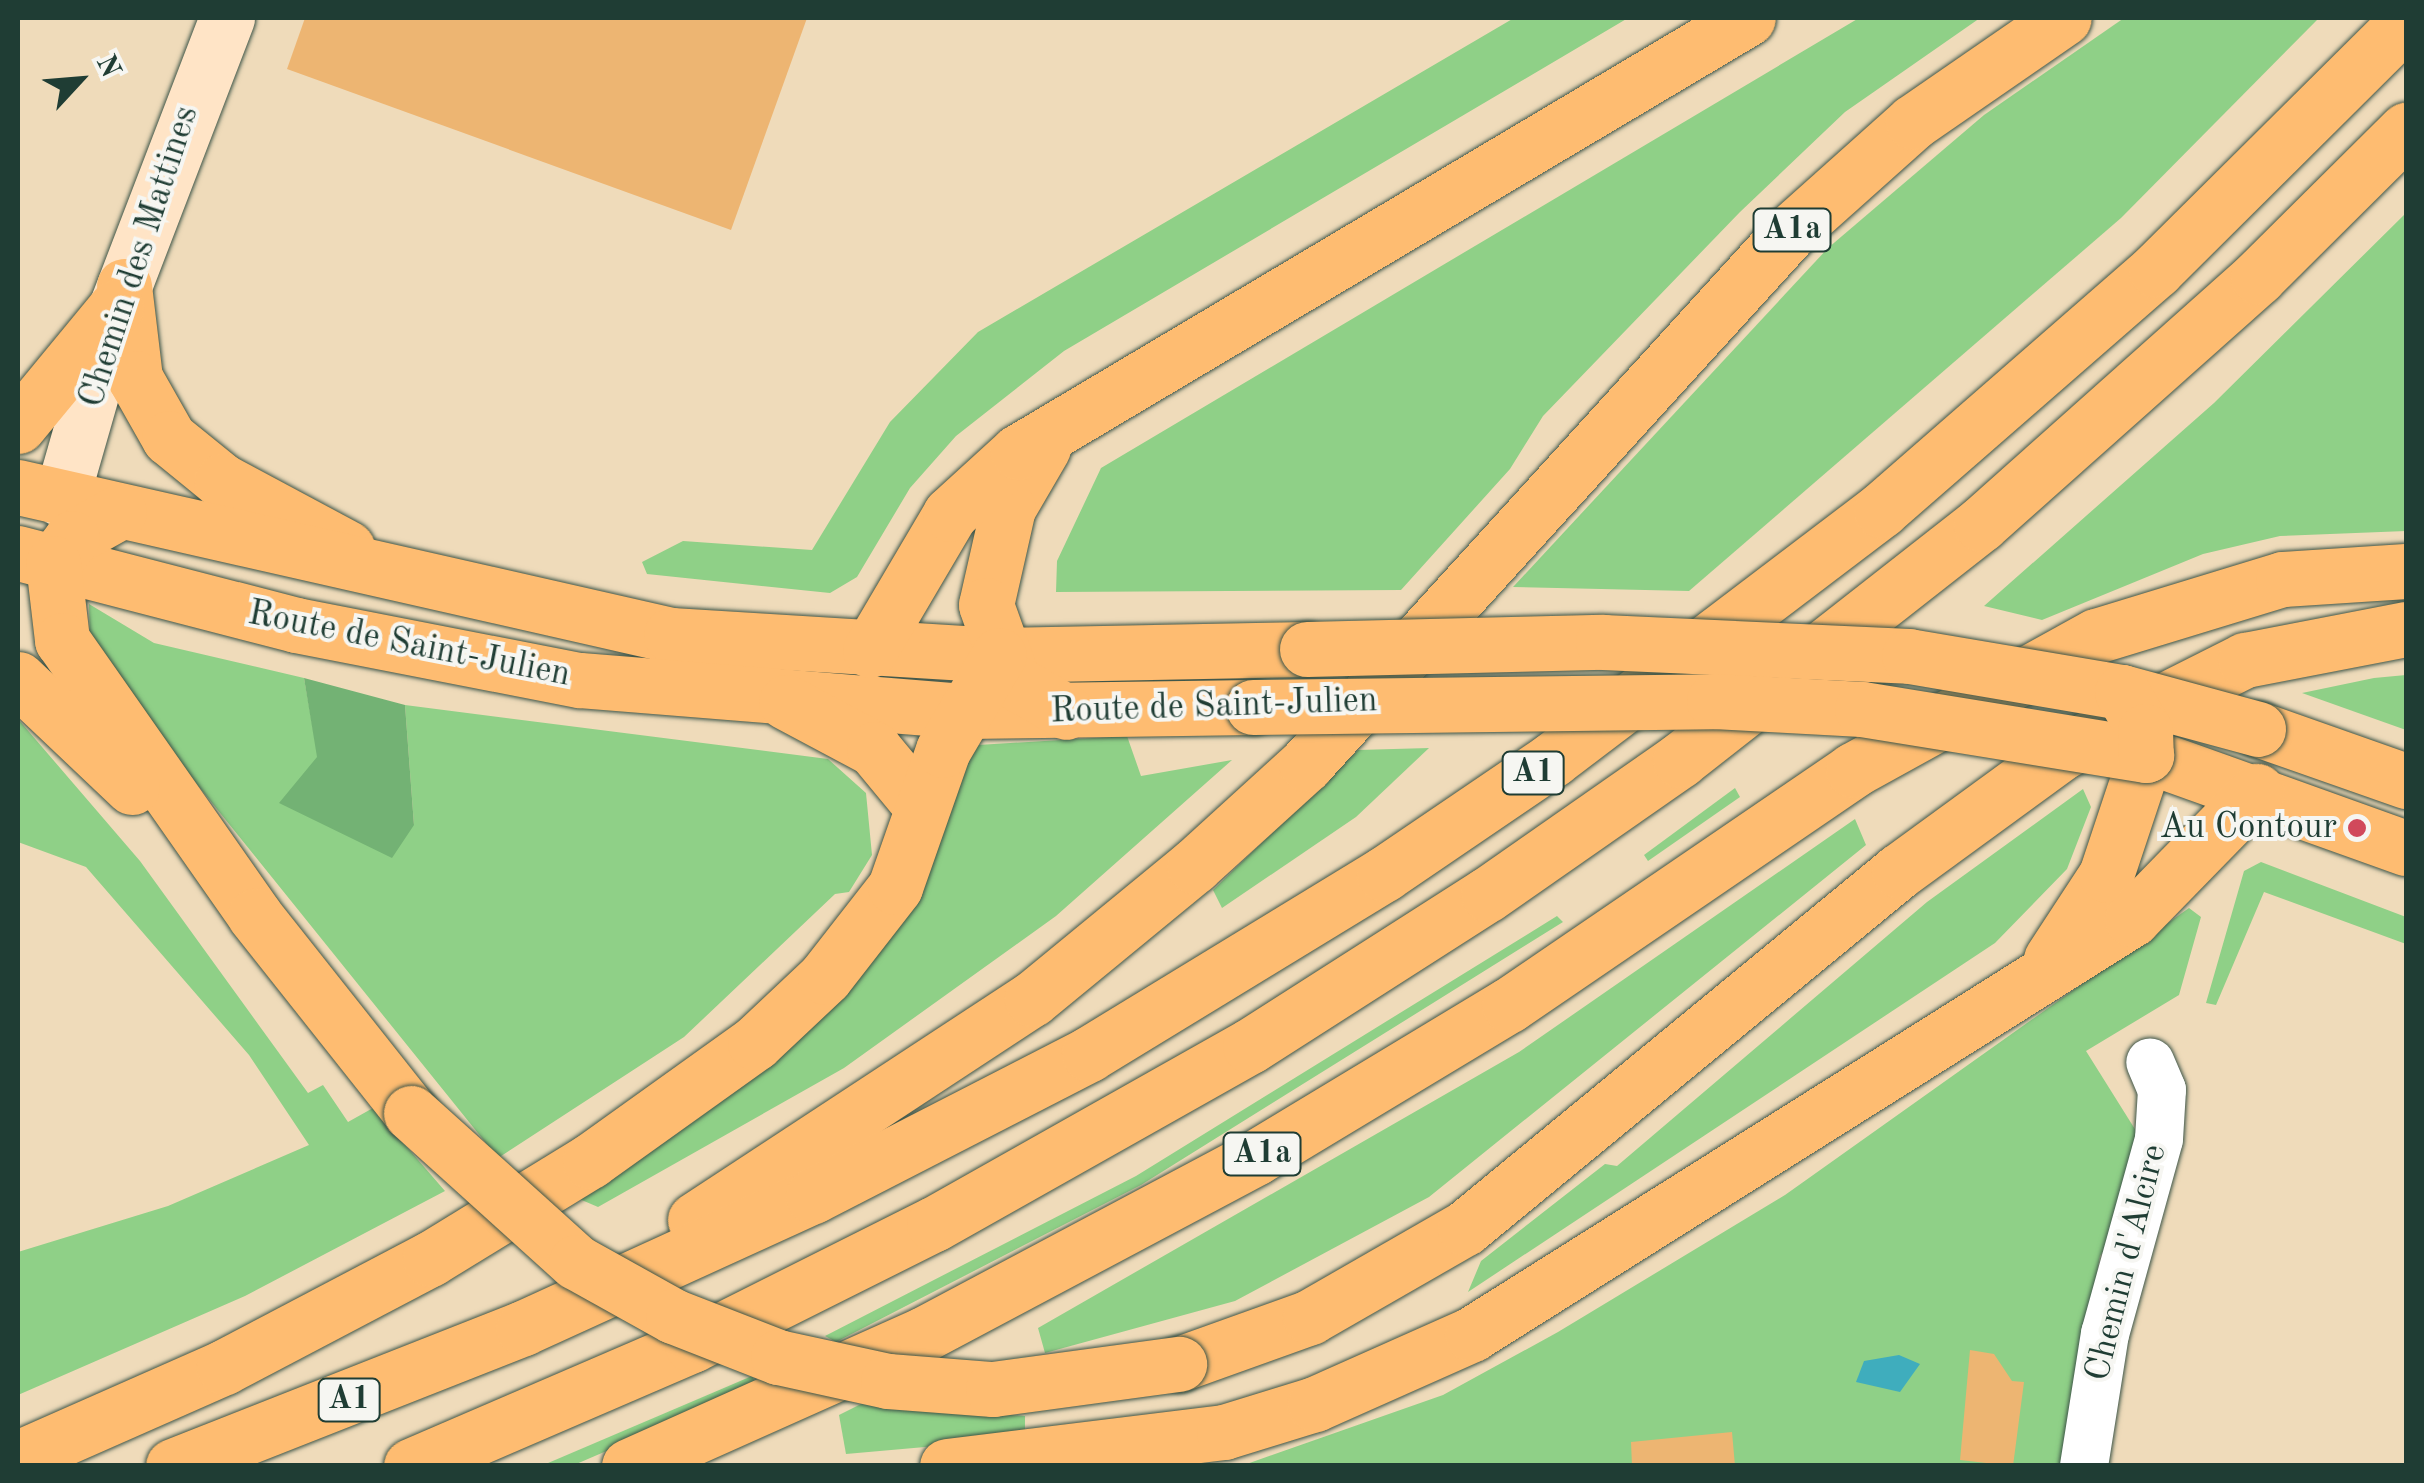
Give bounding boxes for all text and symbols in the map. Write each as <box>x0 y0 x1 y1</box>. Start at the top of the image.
north arrow <box>30 30 130 130</box>
text: N <box>90 51 124 83</box>
street label: Chemin des Mattines <box>71 101 209 413</box>
road number: A1a <box>1752 203 1832 257</box>
street label: Route de Saint-Julien <box>244 593 574 697</box>
street label: Route de Saint-Julien <box>1050 680 1378 734</box>
road number: A1 <box>1500 746 1566 800</box>
place label: Au Contour <box>2159 807 2337 849</box>
marker: Au Contour <box>2346 817 2368 839</box>
road number: A1a <box>1222 1127 1302 1181</box>
street label: Chemin d'Alcire <box>2077 1140 2177 1386</box>
road number: A1 <box>316 1373 382 1427</box>

